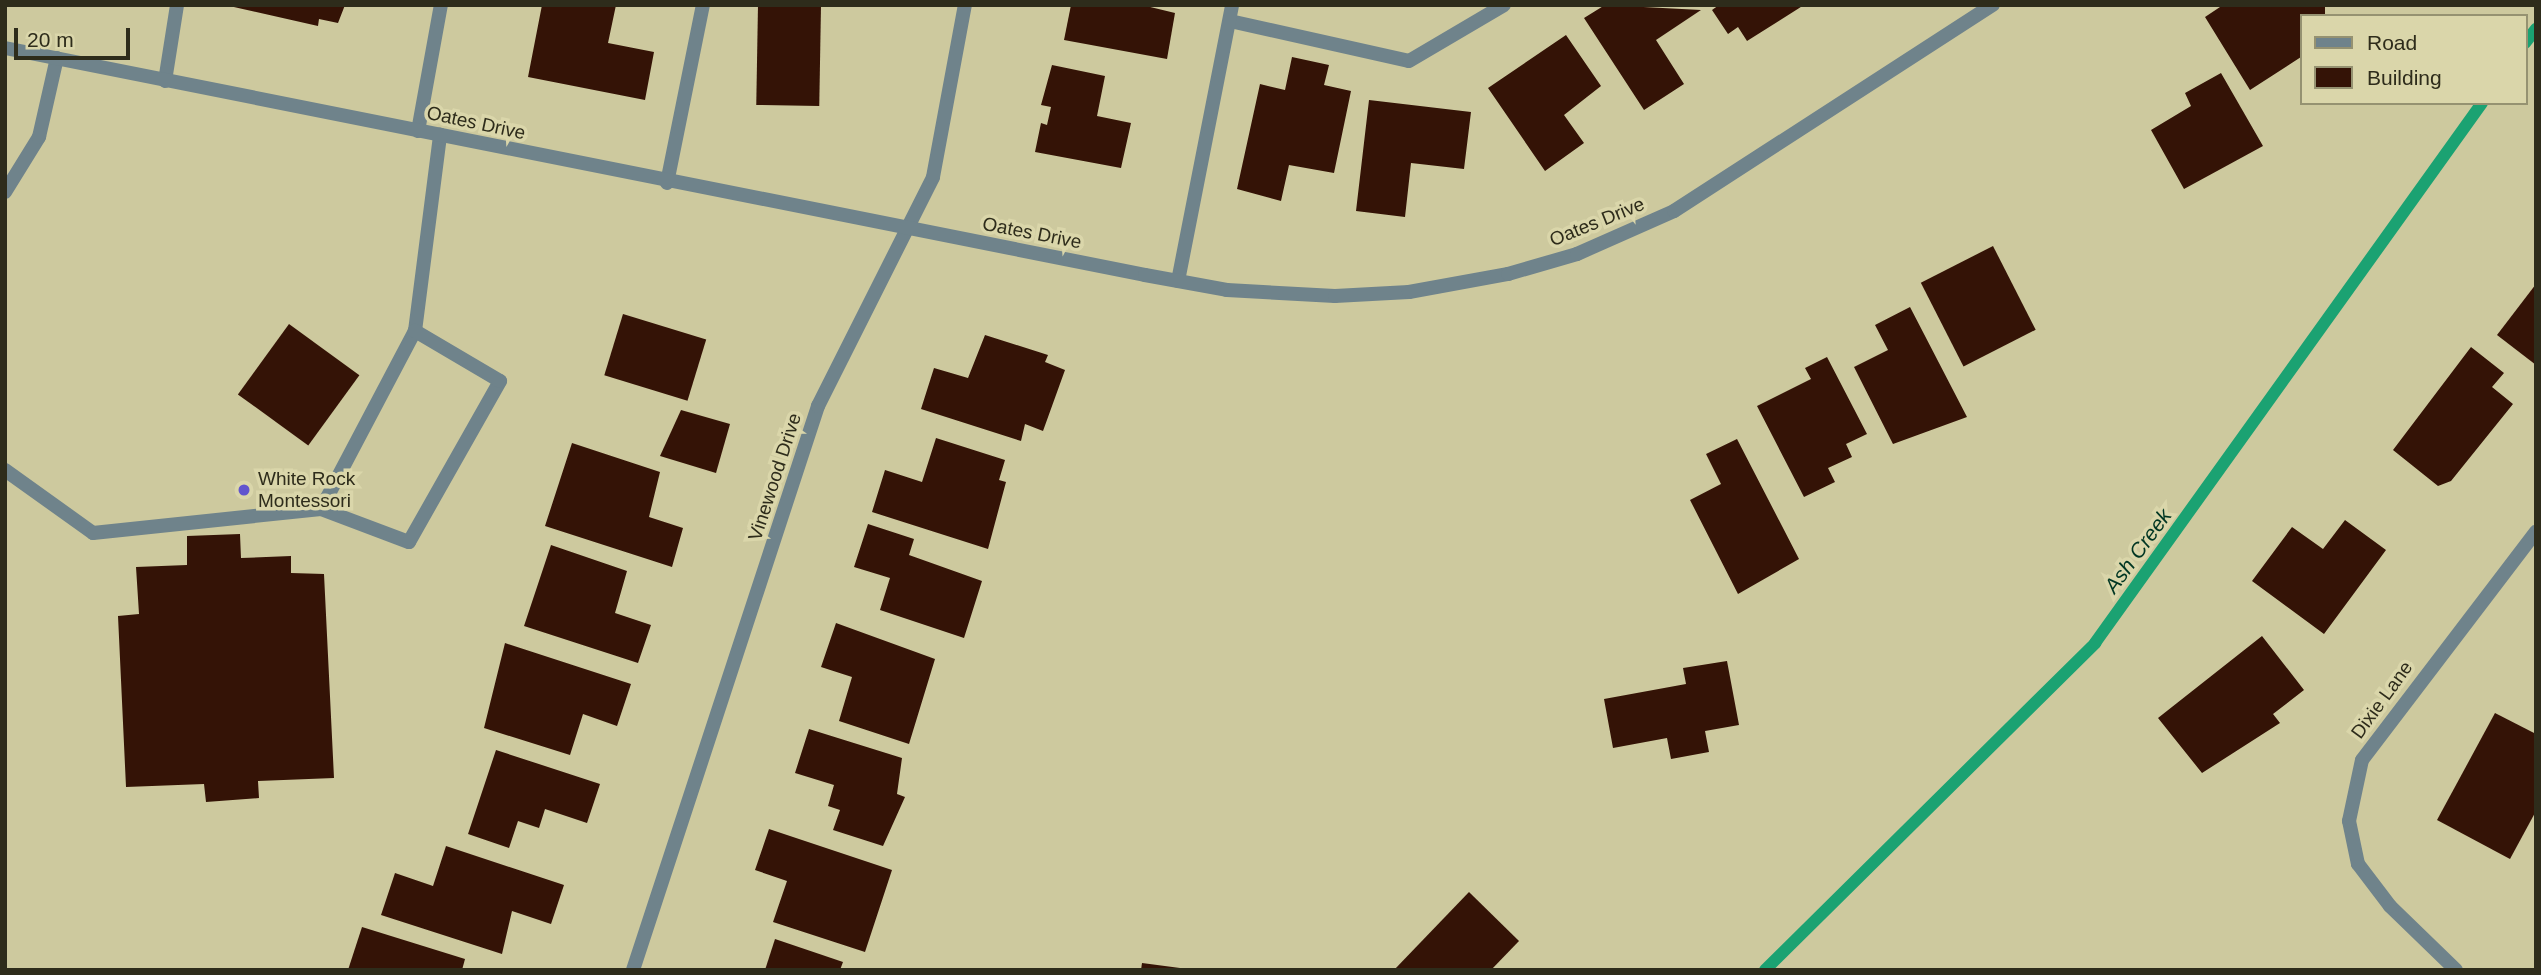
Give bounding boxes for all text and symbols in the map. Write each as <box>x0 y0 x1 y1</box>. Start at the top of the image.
scale bar <box>18 14 133 58</box>
legend <box>2300 14 2527 105</box>
text: 20 m <box>27 28 74 51</box>
text: Road <box>2367 31 2417 54</box>
text: Building <box>2367 66 2442 89</box>
street label: Oates Drive <box>425 101 527 145</box>
street label: Oates Drive <box>1546 193 1648 251</box>
street label: Oates Drive <box>981 212 1083 254</box>
street label: Vinewood Drive <box>744 410 806 544</box>
place label: White Rock Montessori <box>258 468 355 512</box>
marker: White Rock Montessori <box>236 482 252 498</box>
water label: Ash Creek <box>2099 504 2177 598</box>
street label: Dixie Lane <box>2346 657 2418 743</box>

